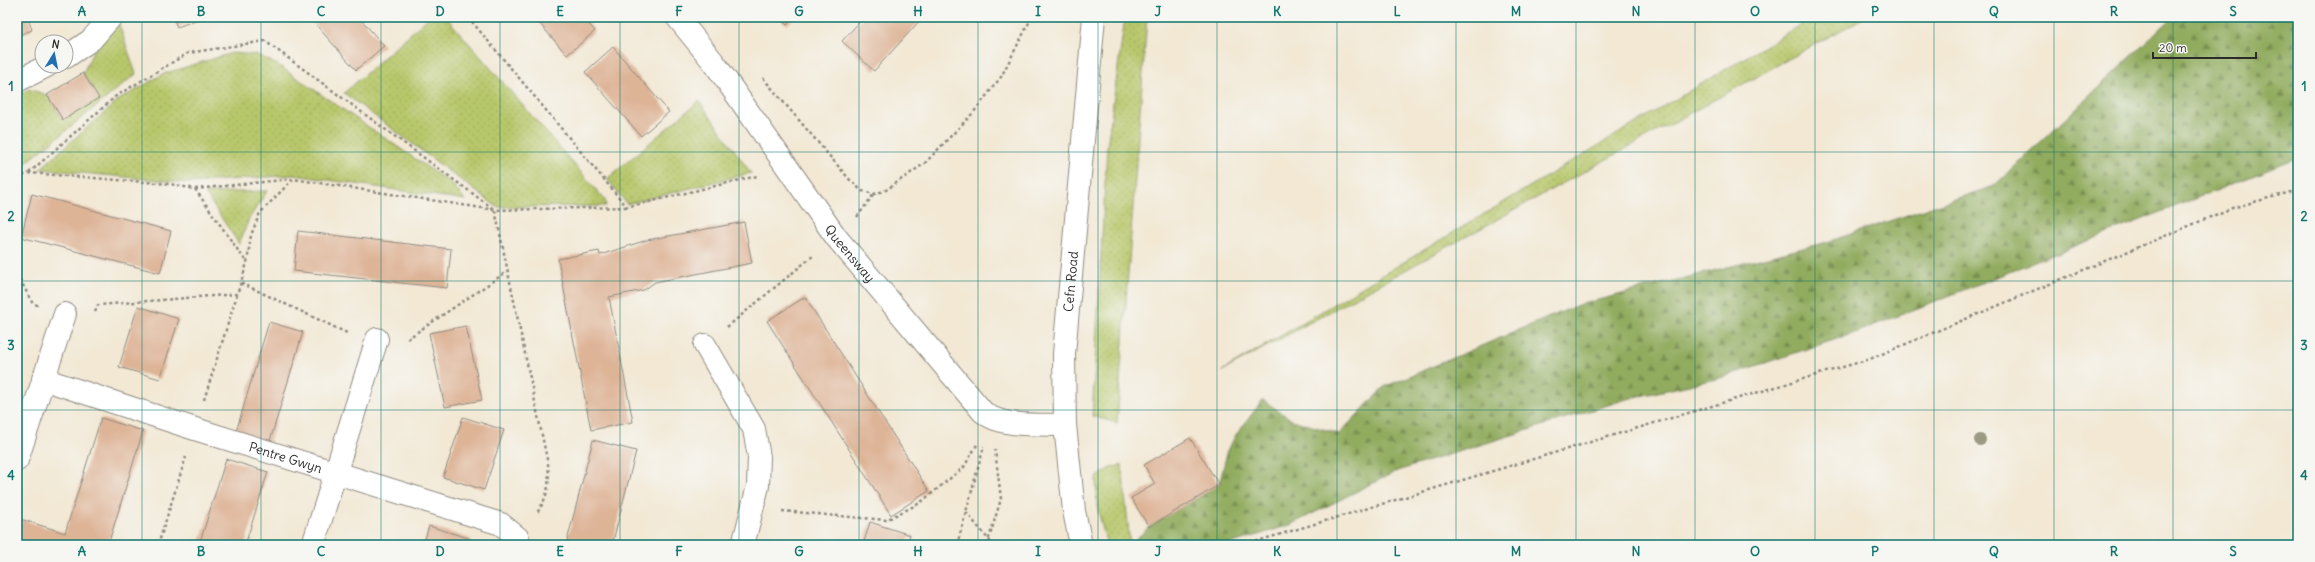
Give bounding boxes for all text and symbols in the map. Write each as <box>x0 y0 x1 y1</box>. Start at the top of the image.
text: A <box>78 3 87 20</box>
text: B <box>197 3 206 20</box>
text: C <box>317 3 326 20</box>
text: D <box>435 3 445 20</box>
text: E <box>556 3 564 20</box>
text: F <box>675 3 683 20</box>
text: G <box>794 3 804 20</box>
text: H <box>913 3 923 20</box>
text: I <box>1035 3 1041 20</box>
text: J <box>1155 3 1162 20</box>
text: K <box>1273 3 1282 20</box>
text: L <box>1393 3 1401 20</box>
text: M <box>1511 3 1521 20</box>
text: N <box>1632 3 1640 20</box>
text: O <box>1750 3 1760 20</box>
text: P <box>1871 3 1879 20</box>
text: Q <box>1989 3 1999 20</box>
text: R <box>2110 3 2119 20</box>
text: S <box>2229 3 2237 20</box>
north arrow <box>34 34 74 74</box>
scale bar <box>2153 34 2256 60</box>
text: N <box>51 37 61 52</box>
text: 20 m <box>2159 40 2187 55</box>
text: 1 <box>8 78 14 95</box>
text: 1 <box>2301 78 2307 95</box>
text: 2 <box>7 208 15 225</box>
text: 2 <box>2300 208 2308 225</box>
street label: Queensway <box>821 221 878 286</box>
street label: Cefn Road <box>1060 250 1082 312</box>
text: 3 <box>7 337 15 354</box>
text: 3 <box>2300 337 2308 354</box>
street label: Pentre Gwyn <box>247 438 325 477</box>
text: 4 <box>7 467 15 484</box>
text: 4 <box>2300 467 2308 484</box>
text: A <box>78 543 87 560</box>
text: B <box>197 543 206 560</box>
text: C <box>317 543 326 560</box>
text: D <box>435 543 445 560</box>
text: E <box>556 543 564 560</box>
text: F <box>675 543 683 560</box>
text: G <box>794 543 804 560</box>
text: H <box>913 543 923 560</box>
text: I <box>1035 543 1041 560</box>
text: J <box>1155 543 1162 560</box>
text: K <box>1273 543 1282 560</box>
text: L <box>1393 543 1401 560</box>
text: M <box>1511 543 1521 560</box>
text: N <box>1632 543 1640 560</box>
text: O <box>1750 543 1760 560</box>
text: P <box>1871 543 1879 560</box>
text: Q <box>1989 543 1999 560</box>
text: R <box>2110 543 2119 560</box>
text: S <box>2229 543 2237 560</box>

